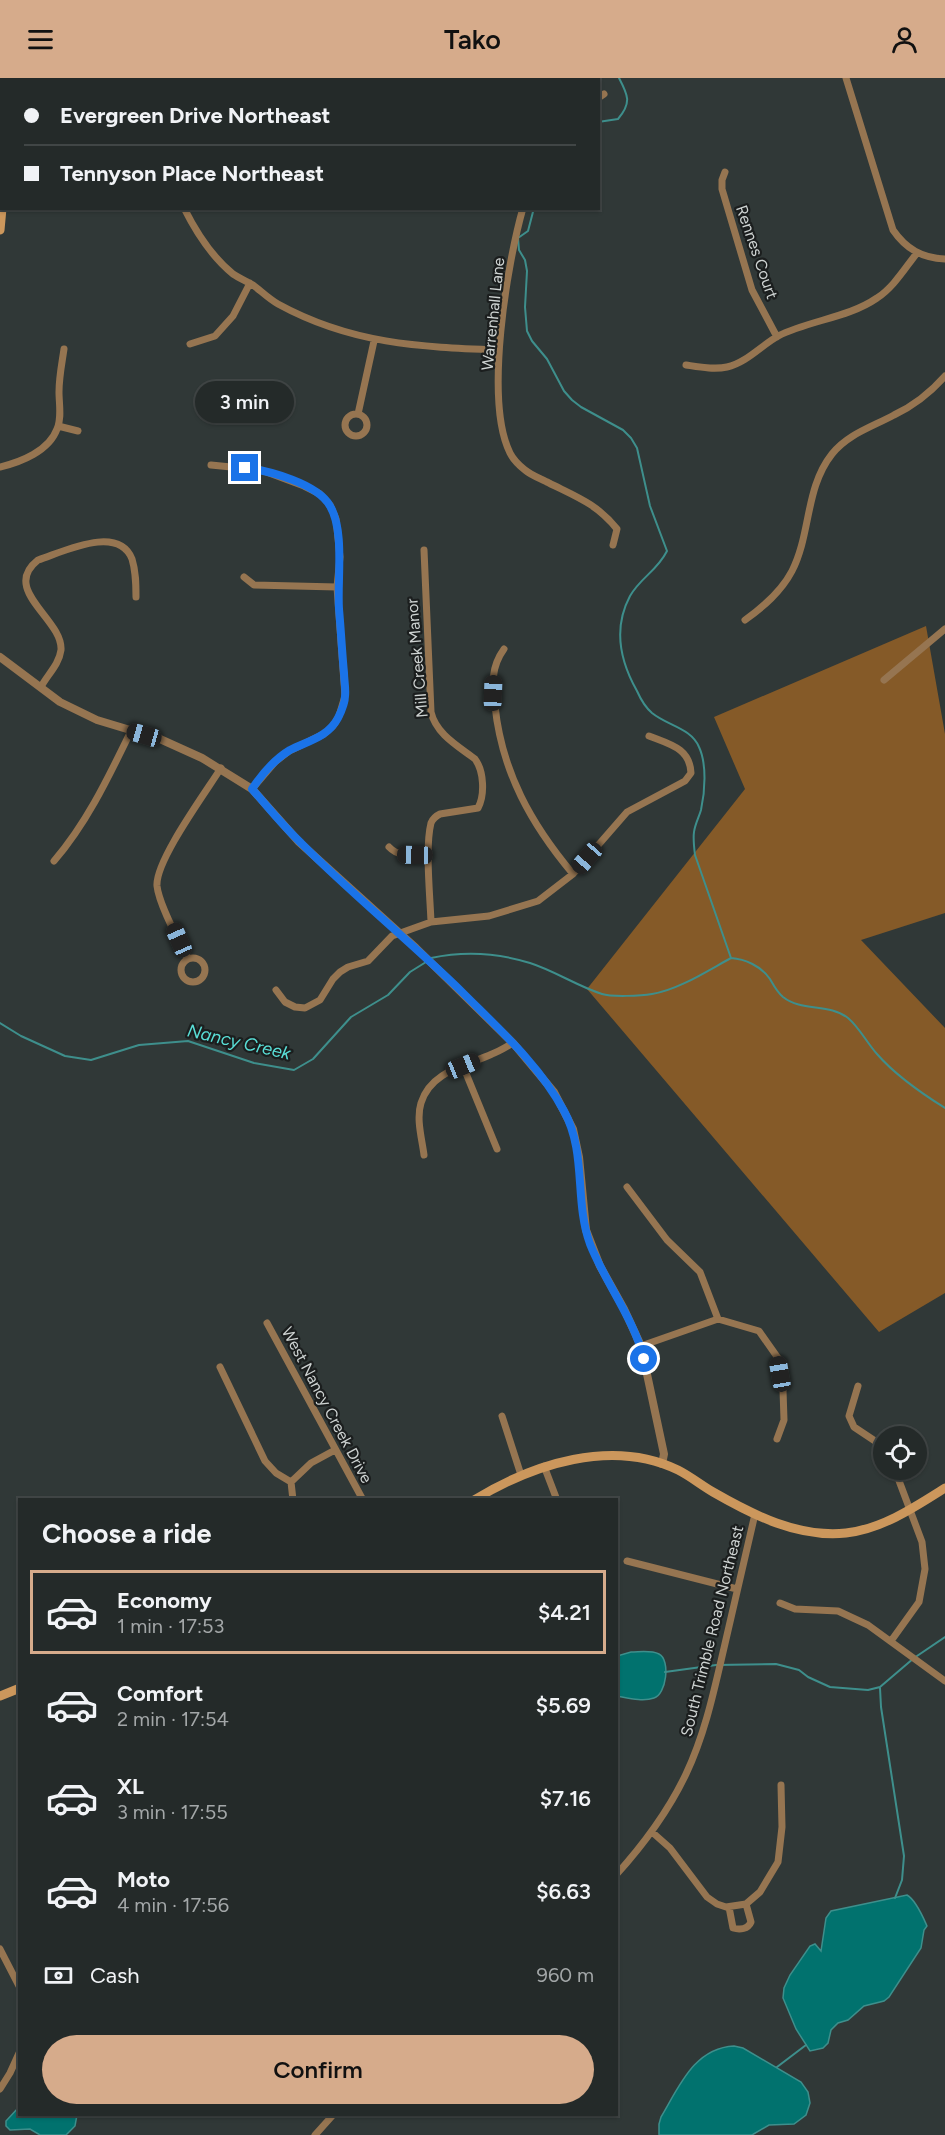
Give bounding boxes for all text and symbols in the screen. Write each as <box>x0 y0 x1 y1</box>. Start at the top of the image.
icon: menu <box>24 23 57 56</box>
text: Tako <box>444 23 501 56</box>
icon: person <box>888 23 921 56</box>
text: Evergreen Drive Northeast <box>60 102 330 129</box>
text: Tennyson Place Northeast <box>60 160 324 187</box>
street label: Rennes Court <box>732 203 782 301</box>
street label: Warrenhall Lane <box>478 256 508 371</box>
callout: 3 min <box>196 381 294 423</box>
text: 3 min <box>220 390 269 414</box>
route end <box>231 454 258 481</box>
street label: Mill Creek Manor <box>402 597 432 718</box>
car <box>483 675 503 711</box>
car <box>124 721 164 749</box>
car <box>568 839 606 877</box>
car <box>397 846 433 864</box>
car <box>163 920 195 960</box>
water label: Nancy Creek <box>185 1019 294 1065</box>
car <box>443 1051 483 1081</box>
street label: West Nancy Creek Drive <box>278 1324 376 1487</box>
route start <box>630 1345 657 1372</box>
car <box>768 1355 792 1393</box>
map controls <box>873 1426 927 1480</box>
button: locate <box>873 1426 927 1480</box>
text: Choose a ride <box>42 1517 211 1550</box>
street label: South Trimble Road Northeast <box>677 1524 747 1738</box>
icon: car <box>45 1585 99 1639</box>
text: Economy <box>117 1587 212 1614</box>
text: $4.21 <box>538 1599 591 1626</box>
text: 1 min · 17:53 <box>117 1614 224 1638</box>
icon: car <box>45 1678 99 1732</box>
text: Comfort <box>117 1680 203 1707</box>
text: $5.69 <box>536 1692 591 1719</box>
text: 2 min · 17:54 <box>117 1707 229 1731</box>
icon: car <box>45 1771 99 1825</box>
text: XL <box>117 1773 144 1800</box>
text: $7.16 <box>540 1785 591 1812</box>
text: 3 min · 17:55 <box>117 1800 228 1824</box>
icon: car <box>45 1864 99 1918</box>
text: Moto <box>117 1866 170 1893</box>
text: $6.63 <box>536 1878 591 1905</box>
text: 4 min · 17:56 <box>117 1893 229 1917</box>
icon: cash <box>42 1959 75 1992</box>
text: Cash <box>90 1962 140 1989</box>
text: 960 m <box>537 1963 594 1987</box>
button: Confirm <box>42 2035 594 2104</box>

